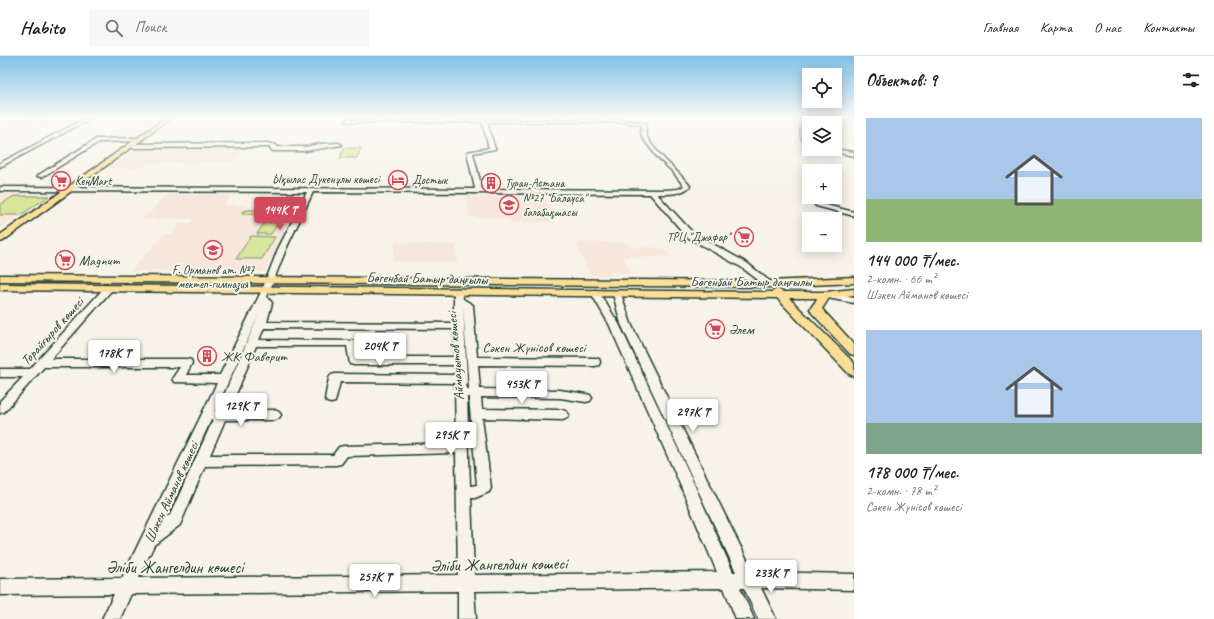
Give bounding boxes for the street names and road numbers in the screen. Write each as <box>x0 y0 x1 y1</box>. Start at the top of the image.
street label: Ықылас Дүкенұлы көшесі <box>273 171 381 187</box>
street label: Бөгенбай Батыр даңғылы <box>366 269 489 288</box>
street label: Бөгенбай Батыр даңғылы <box>691 273 813 290</box>
street label: Торайғыров көшесі <box>17 292 89 369</box>
street label: Аймауытов көшесі <box>443 309 468 401</box>
street label: Сәкен Жүнісов көшесі <box>483 339 588 356</box>
street label: Шәкен Айманов көшесі <box>141 437 203 545</box>
street label: Әліби Жангелдин көшесі <box>430 553 569 576</box>
street label: Әліби Жангелдин көшесі <box>107 557 245 578</box>

